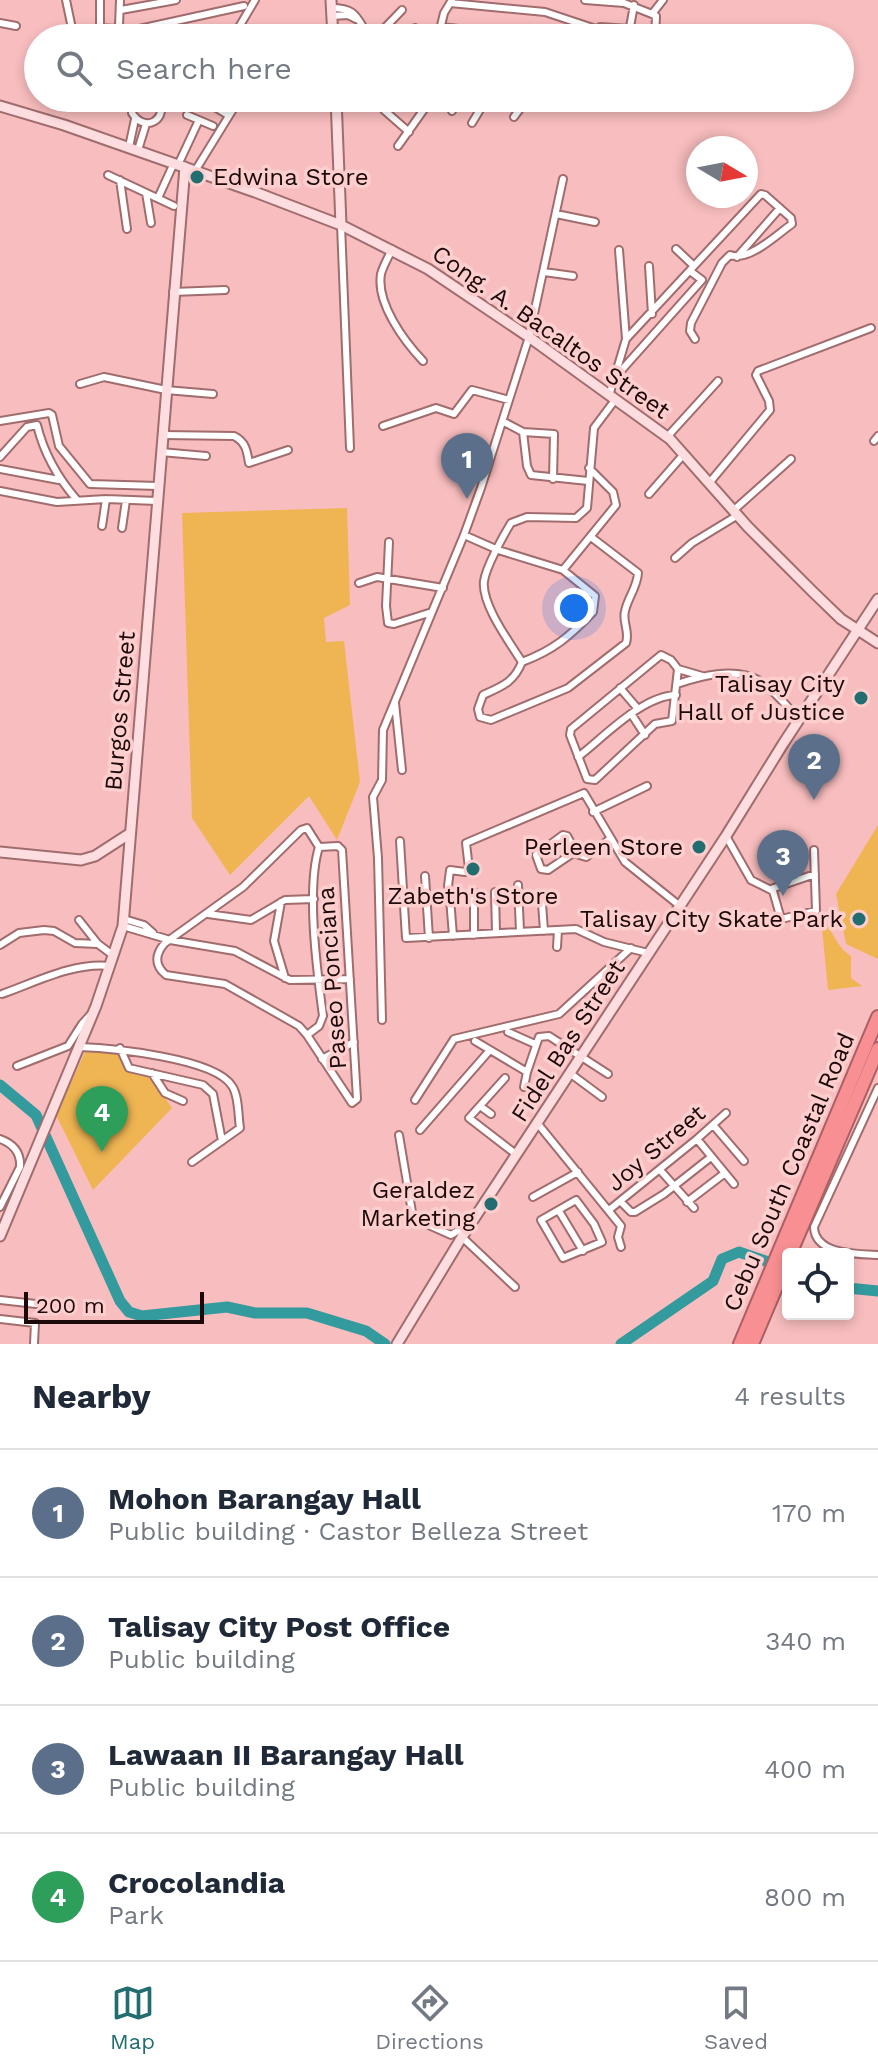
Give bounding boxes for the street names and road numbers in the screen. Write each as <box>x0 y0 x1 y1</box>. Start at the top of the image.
street label: Cong. A. Bacaltos Street <box>427 239 675 425</box>
street label: Burgos Street <box>99 630 141 792</box>
street label: Paseo Ponciana <box>312 886 352 1070</box>
street label: Fidel Bas Street <box>505 955 631 1127</box>
street label: Cebu South Coastal Road <box>717 1028 861 1316</box>
street label: Joy Street <box>601 1099 711 1197</box>

